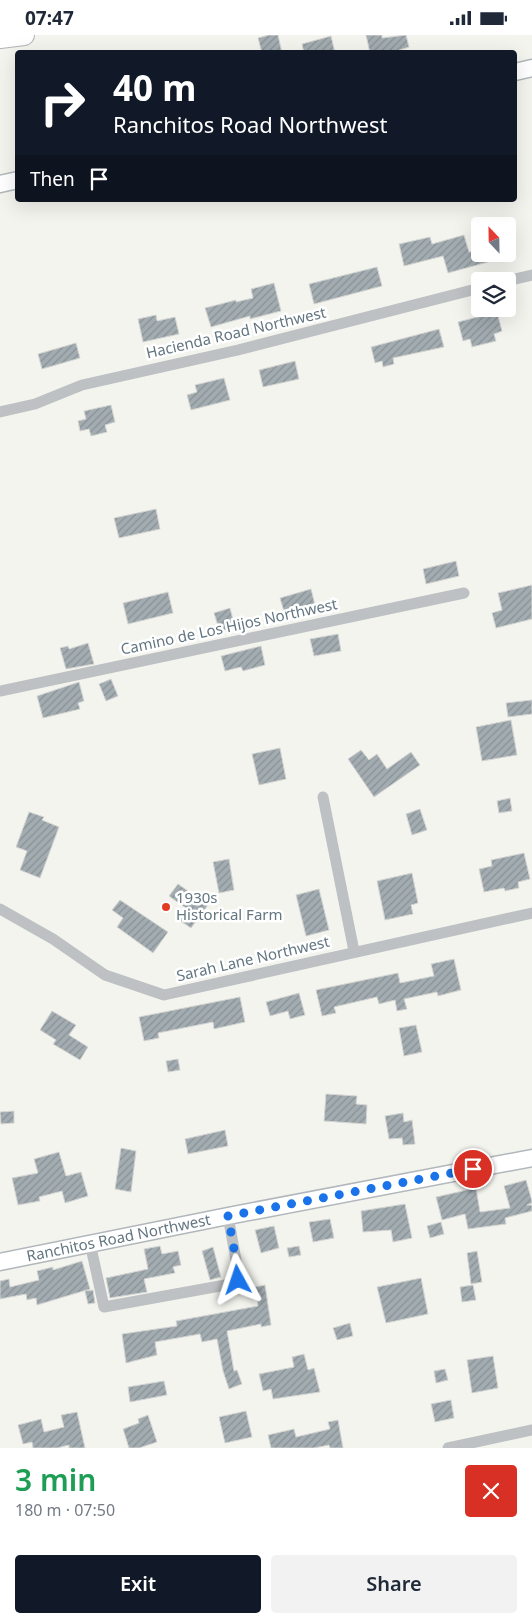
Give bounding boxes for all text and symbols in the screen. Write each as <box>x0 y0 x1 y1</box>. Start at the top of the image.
text: 07:47 <box>25 5 74 31</box>
text: 40 m <box>113 64 196 111</box>
icon: right <box>30 70 95 135</box>
text: Ranchitos Road Northwest <box>113 109 387 139</box>
icon: arrive <box>85 165 113 193</box>
text: Then <box>30 166 75 192</box>
north arrow <box>471 217 516 263</box>
map controls <box>471 217 516 317</box>
button: layers <box>471 272 516 317</box>
street label: Hacienda Road Northwest <box>144 301 328 362</box>
street label: Camino de Los Hijos Northwest <box>119 593 339 659</box>
place label: 1930s Historical Farm <box>176 887 283 924</box>
marker: 1930s Historical Farm <box>160 901 172 913</box>
street label: Sarah Lane Northwest <box>174 931 332 985</box>
pin <box>452 1148 494 1190</box>
icon: arrive <box>459 1155 487 1183</box>
street label: Ranchitos Road Northwest <box>25 1209 213 1265</box>
position arrow <box>211 1253 263 1305</box>
text: 3 min <box>15 1459 96 1500</box>
button: close <box>465 1465 517 1517</box>
text: 180 m · 07:50 <box>15 1499 115 1521</box>
button: Exit <box>15 1555 261 1613</box>
button: Share <box>271 1555 517 1613</box>

